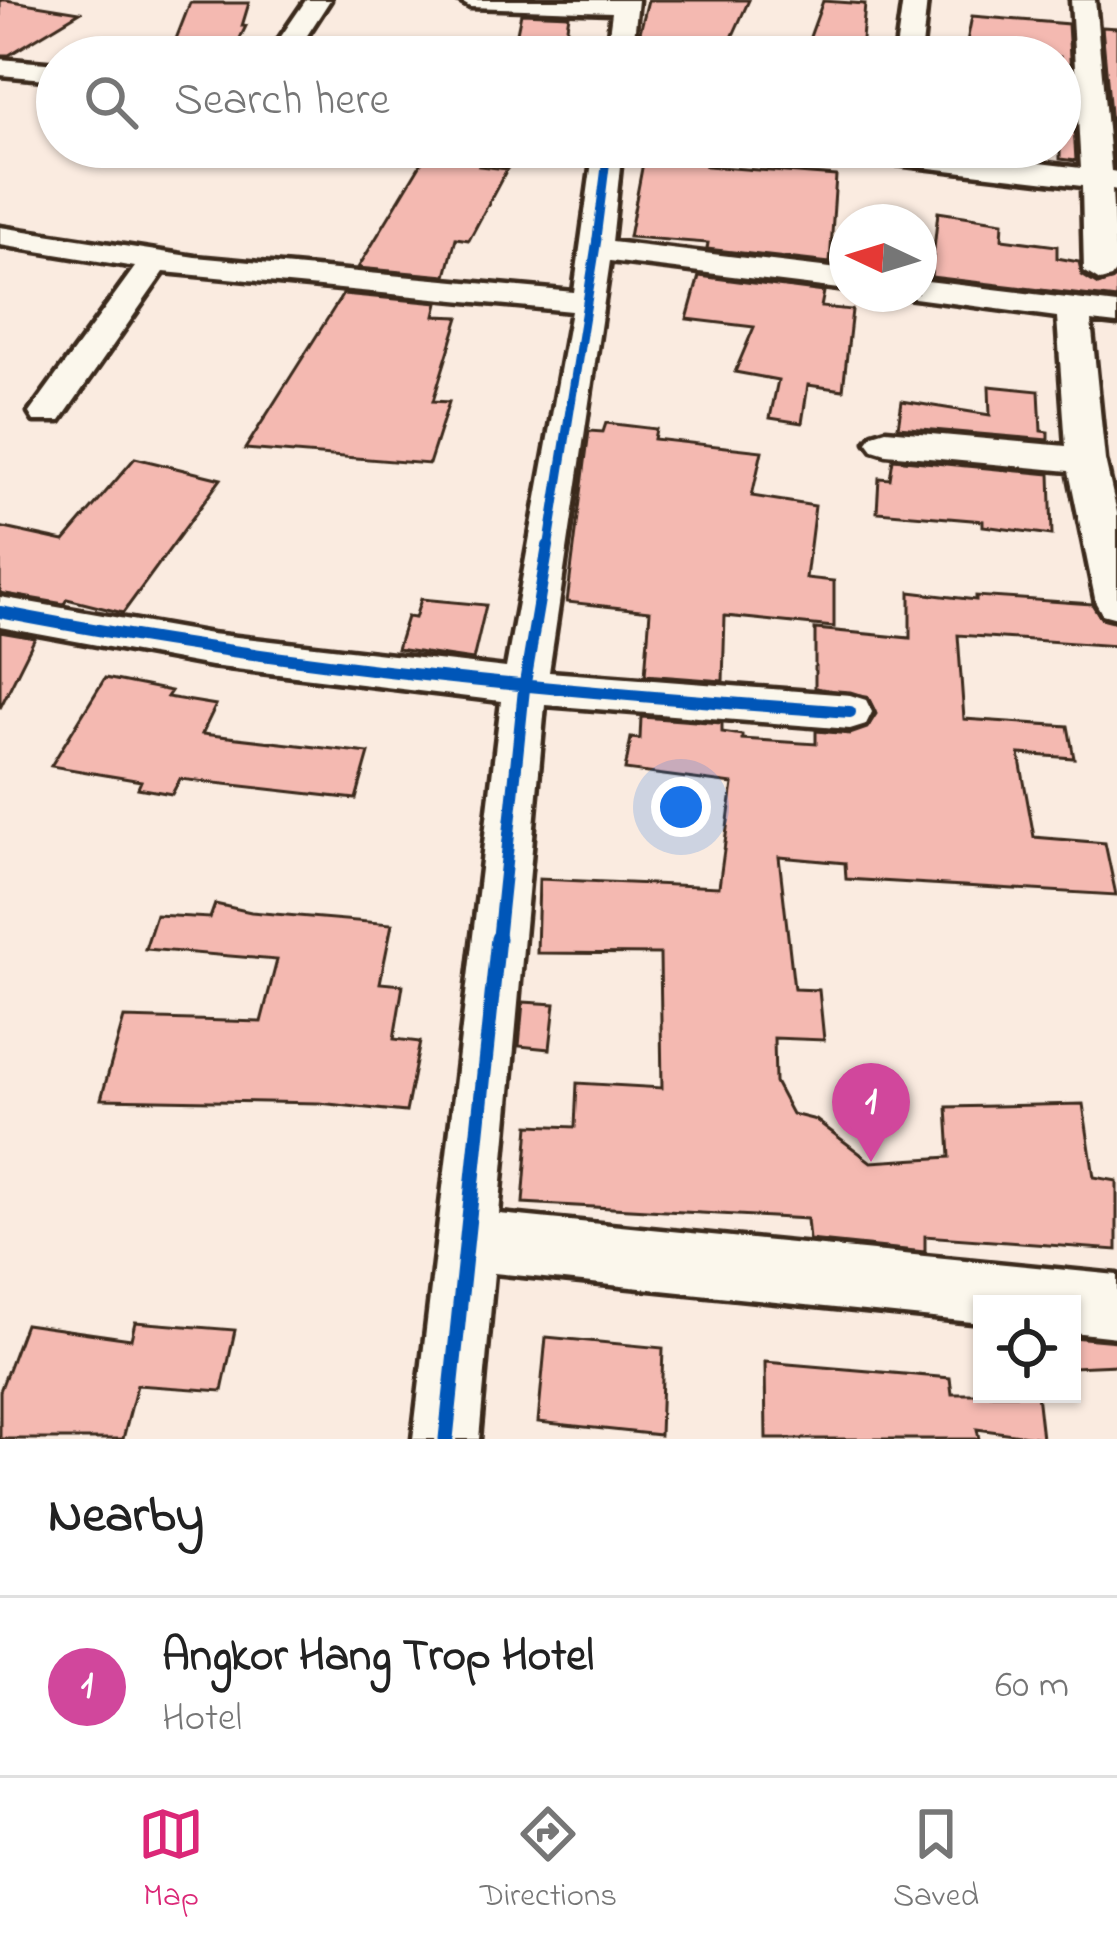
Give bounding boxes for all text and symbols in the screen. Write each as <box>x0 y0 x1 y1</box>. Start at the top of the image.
search box <box>36 36 1081 168</box>
icon: search <box>78 69 144 135</box>
text: Search here <box>174 69 390 135</box>
north arrow <box>829 204 937 312</box>
your location <box>651 777 711 837</box>
pin: 1 <box>832 1063 910 1162</box>
map controls <box>973 1295 1081 1403</box>
button: locate <box>973 1295 1081 1403</box>
text: Nearby <box>48 1480 204 1555</box>
text: Angkor Hang Trop Hotel <box>162 1625 594 1691</box>
text: 1 <box>81 1658 93 1715</box>
text: 60 m <box>995 1658 1069 1715</box>
text: Hotel <box>162 1691 242 1748</box>
tab: Map <box>138 1801 204 1921</box>
tab: Directions <box>480 1801 617 1921</box>
tab: Saved <box>893 1801 979 1921</box>

